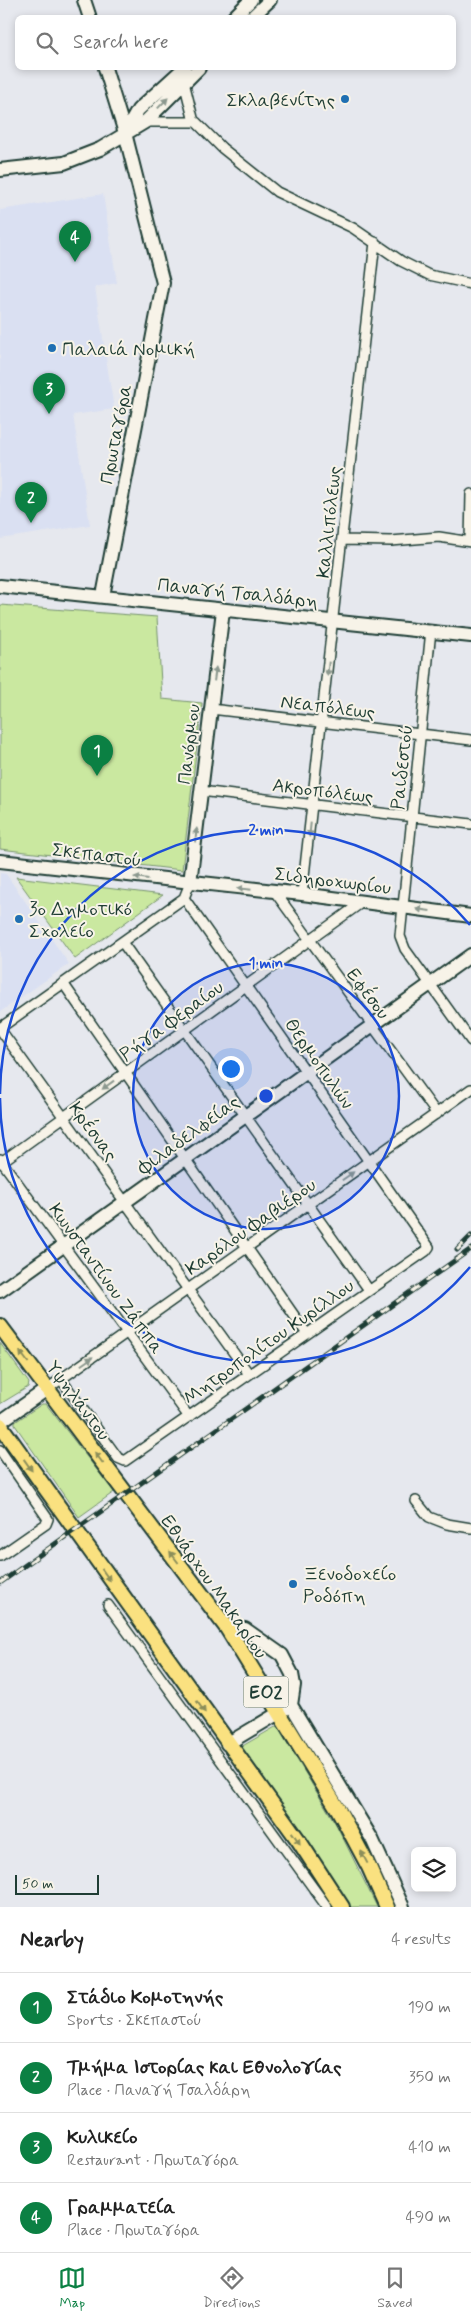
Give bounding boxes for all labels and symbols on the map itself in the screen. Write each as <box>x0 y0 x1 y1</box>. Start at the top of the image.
place label: Σκλαβενίτης <box>227 88 335 113</box>
marker: Σκλαβενίτης <box>339 93 351 105</box>
one-way arrow <box>157 98 169 110</box>
pin: 4 <box>59 221 91 262</box>
place label: Παλαιά Νομική <box>62 337 195 362</box>
marker: Παλαιά Νομική <box>46 342 58 354</box>
pin: 3 <box>33 373 65 414</box>
street label: Πρωταγόρα <box>95 382 138 486</box>
street label: Καλλιπόλεως <box>311 465 348 579</box>
pin: 2 <box>15 482 47 523</box>
street label: Παναγή Τσαλδάρη <box>156 573 319 614</box>
one-way arrow <box>324 661 332 677</box>
one-way arrow <box>211 665 219 681</box>
street label: Νεαπόλεως <box>279 689 376 726</box>
street label: Πανόρμου <box>172 703 207 786</box>
street label: Ραιδεστού <box>386 723 419 811</box>
pin: 1 <box>81 735 113 776</box>
street label: Ακροπόλεως <box>271 773 375 810</box>
text: 2 min <box>248 821 284 841</box>
one-way arrow <box>306 823 314 839</box>
one-way arrow <box>192 827 200 843</box>
street label: Σκεπαστού <box>51 838 143 873</box>
street label: Σιδηροχωρίου <box>273 862 392 901</box>
one-way arrow <box>133 874 149 882</box>
one-way arrow <box>236 884 252 892</box>
place label: 3ο Δημοτικό Σχολείο <box>29 897 132 944</box>
one-way arrow <box>414 906 430 914</box>
marker: 3ο Δημοτικό Σχολείο <box>13 913 25 925</box>
text: 1 min <box>249 954 283 974</box>
street label: Εφέσου <box>340 963 395 1025</box>
street label: Ρήγα Φεραίου <box>115 975 229 1067</box>
street label: Θερμοπυλών <box>278 1013 359 1114</box>
your location <box>218 1056 244 1082</box>
one-way arrow <box>101 1080 115 1090</box>
centre of rings <box>257 1087 275 1105</box>
street label: Φιλαδελφείας <box>132 1090 245 1181</box>
street label: Κρέσνας <box>63 1097 123 1167</box>
one-way arrow <box>341 1171 355 1181</box>
street label: Καρόλου Φαβιέρου <box>181 1173 321 1282</box>
street label: Κωνσταντίνου Ζάππα <box>43 1198 169 1359</box>
street label: Μητροπολίτου Κυρίλλου <box>178 1274 359 1411</box>
one-way arrow <box>18 1351 29 1364</box>
street label: Υψηλάντου <box>40 1356 116 1446</box>
one-way arrow <box>80 1356 94 1366</box>
one-way arrow <box>93 1452 104 1465</box>
one-way arrow <box>23 1458 33 1471</box>
street label: Εθνάρχου Μακαρίου <box>155 1510 273 1664</box>
one-way arrow <box>169 1550 179 1564</box>
place label: Ξενοδοχείο Ροδόπη <box>303 1562 396 1609</box>
one-way arrow <box>101 1568 111 1582</box>
marker: Ξενοδοχείο Ροδόπη <box>287 1578 299 1590</box>
road number: ΕΟ2 <box>244 1676 288 1708</box>
one-way arrow <box>196 1700 206 1713</box>
one-way arrow <box>291 1831 301 1845</box>
one-way arrow <box>360 1849 368 1864</box>
scale bar <box>15 1872 99 1895</box>

